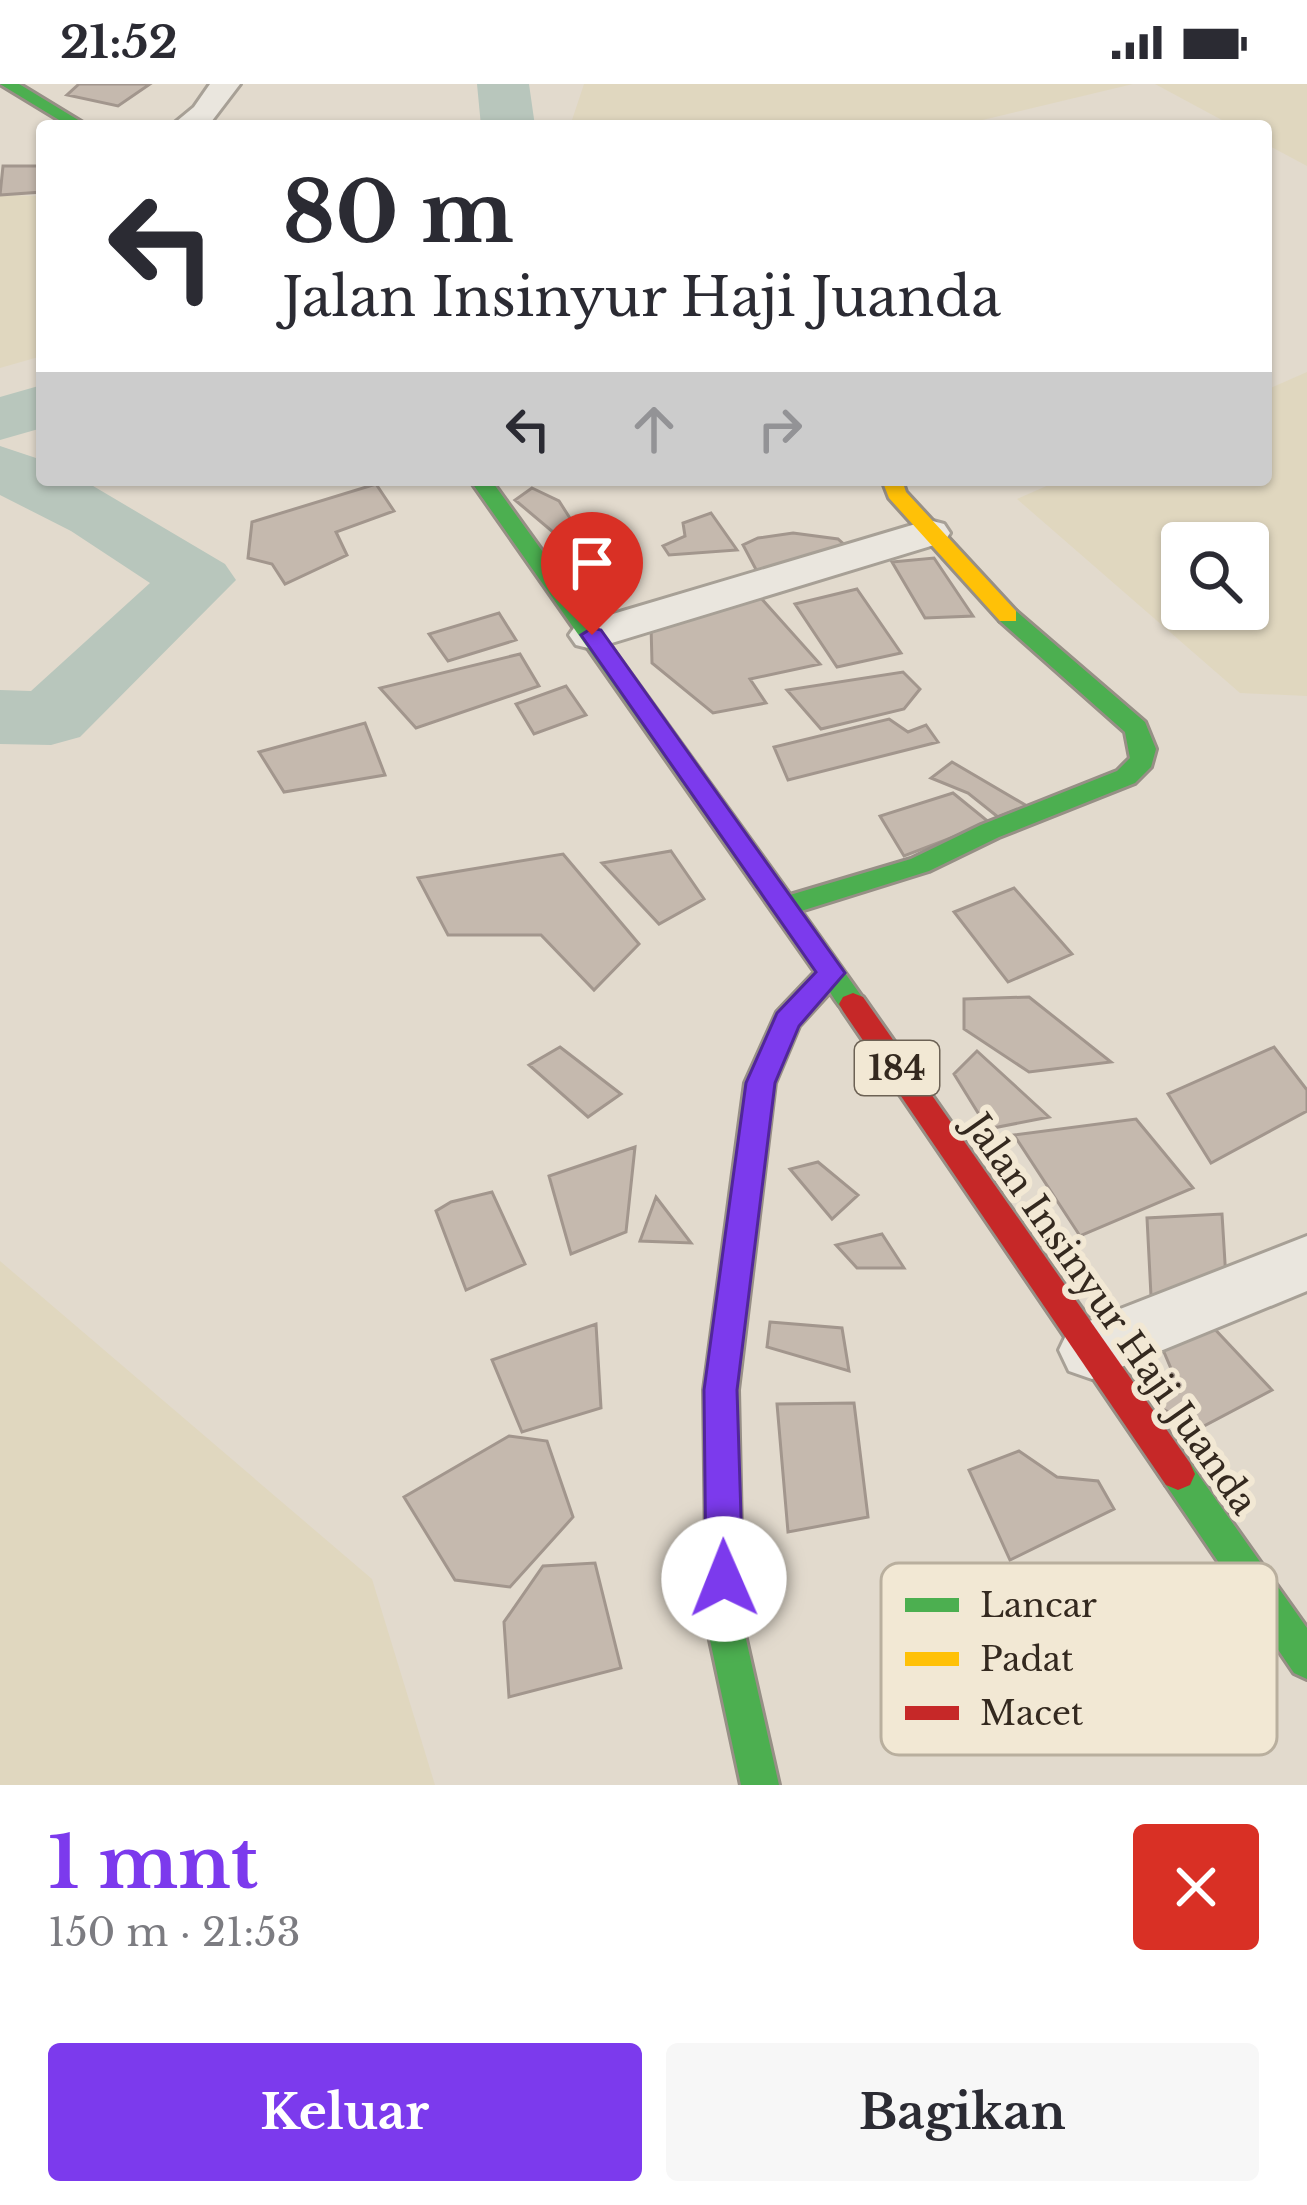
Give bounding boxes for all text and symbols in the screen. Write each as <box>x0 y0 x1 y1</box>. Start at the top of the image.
text: 21:52 <box>60 14 178 70</box>
text: 80 m <box>282 161 514 265</box>
icon: left <box>84 168 240 324</box>
text: Jalan Insinyur Haji Juanda <box>282 264 1001 331</box>
icon: left <box>495 396 561 462</box>
icon: ahead <box>621 396 687 462</box>
icon: right <box>747 396 813 462</box>
pin <box>541 512 643 635</box>
map controls <box>1161 522 1269 630</box>
button: search <box>1161 522 1269 630</box>
icon: arrive <box>559 530 625 596</box>
road number: 184 <box>855 1041 939 1095</box>
street label: Jalan Insinyur Haji Juanda <box>953 1102 1267 1523</box>
position arrow <box>661 1516 787 1642</box>
legend <box>881 1563 1277 1755</box>
text: Lancar <box>980 1585 1097 1626</box>
text: Padat <box>980 1639 1074 1680</box>
text: Macet <box>980 1693 1084 1734</box>
text: 1 mnt <box>48 1818 258 1907</box>
button: close <box>1133 1824 1259 1950</box>
text: 150 m · 21:53 <box>48 1908 301 1957</box>
button: Keluar <box>48 2043 642 2181</box>
button: Bagikan <box>666 2043 1259 2181</box>

